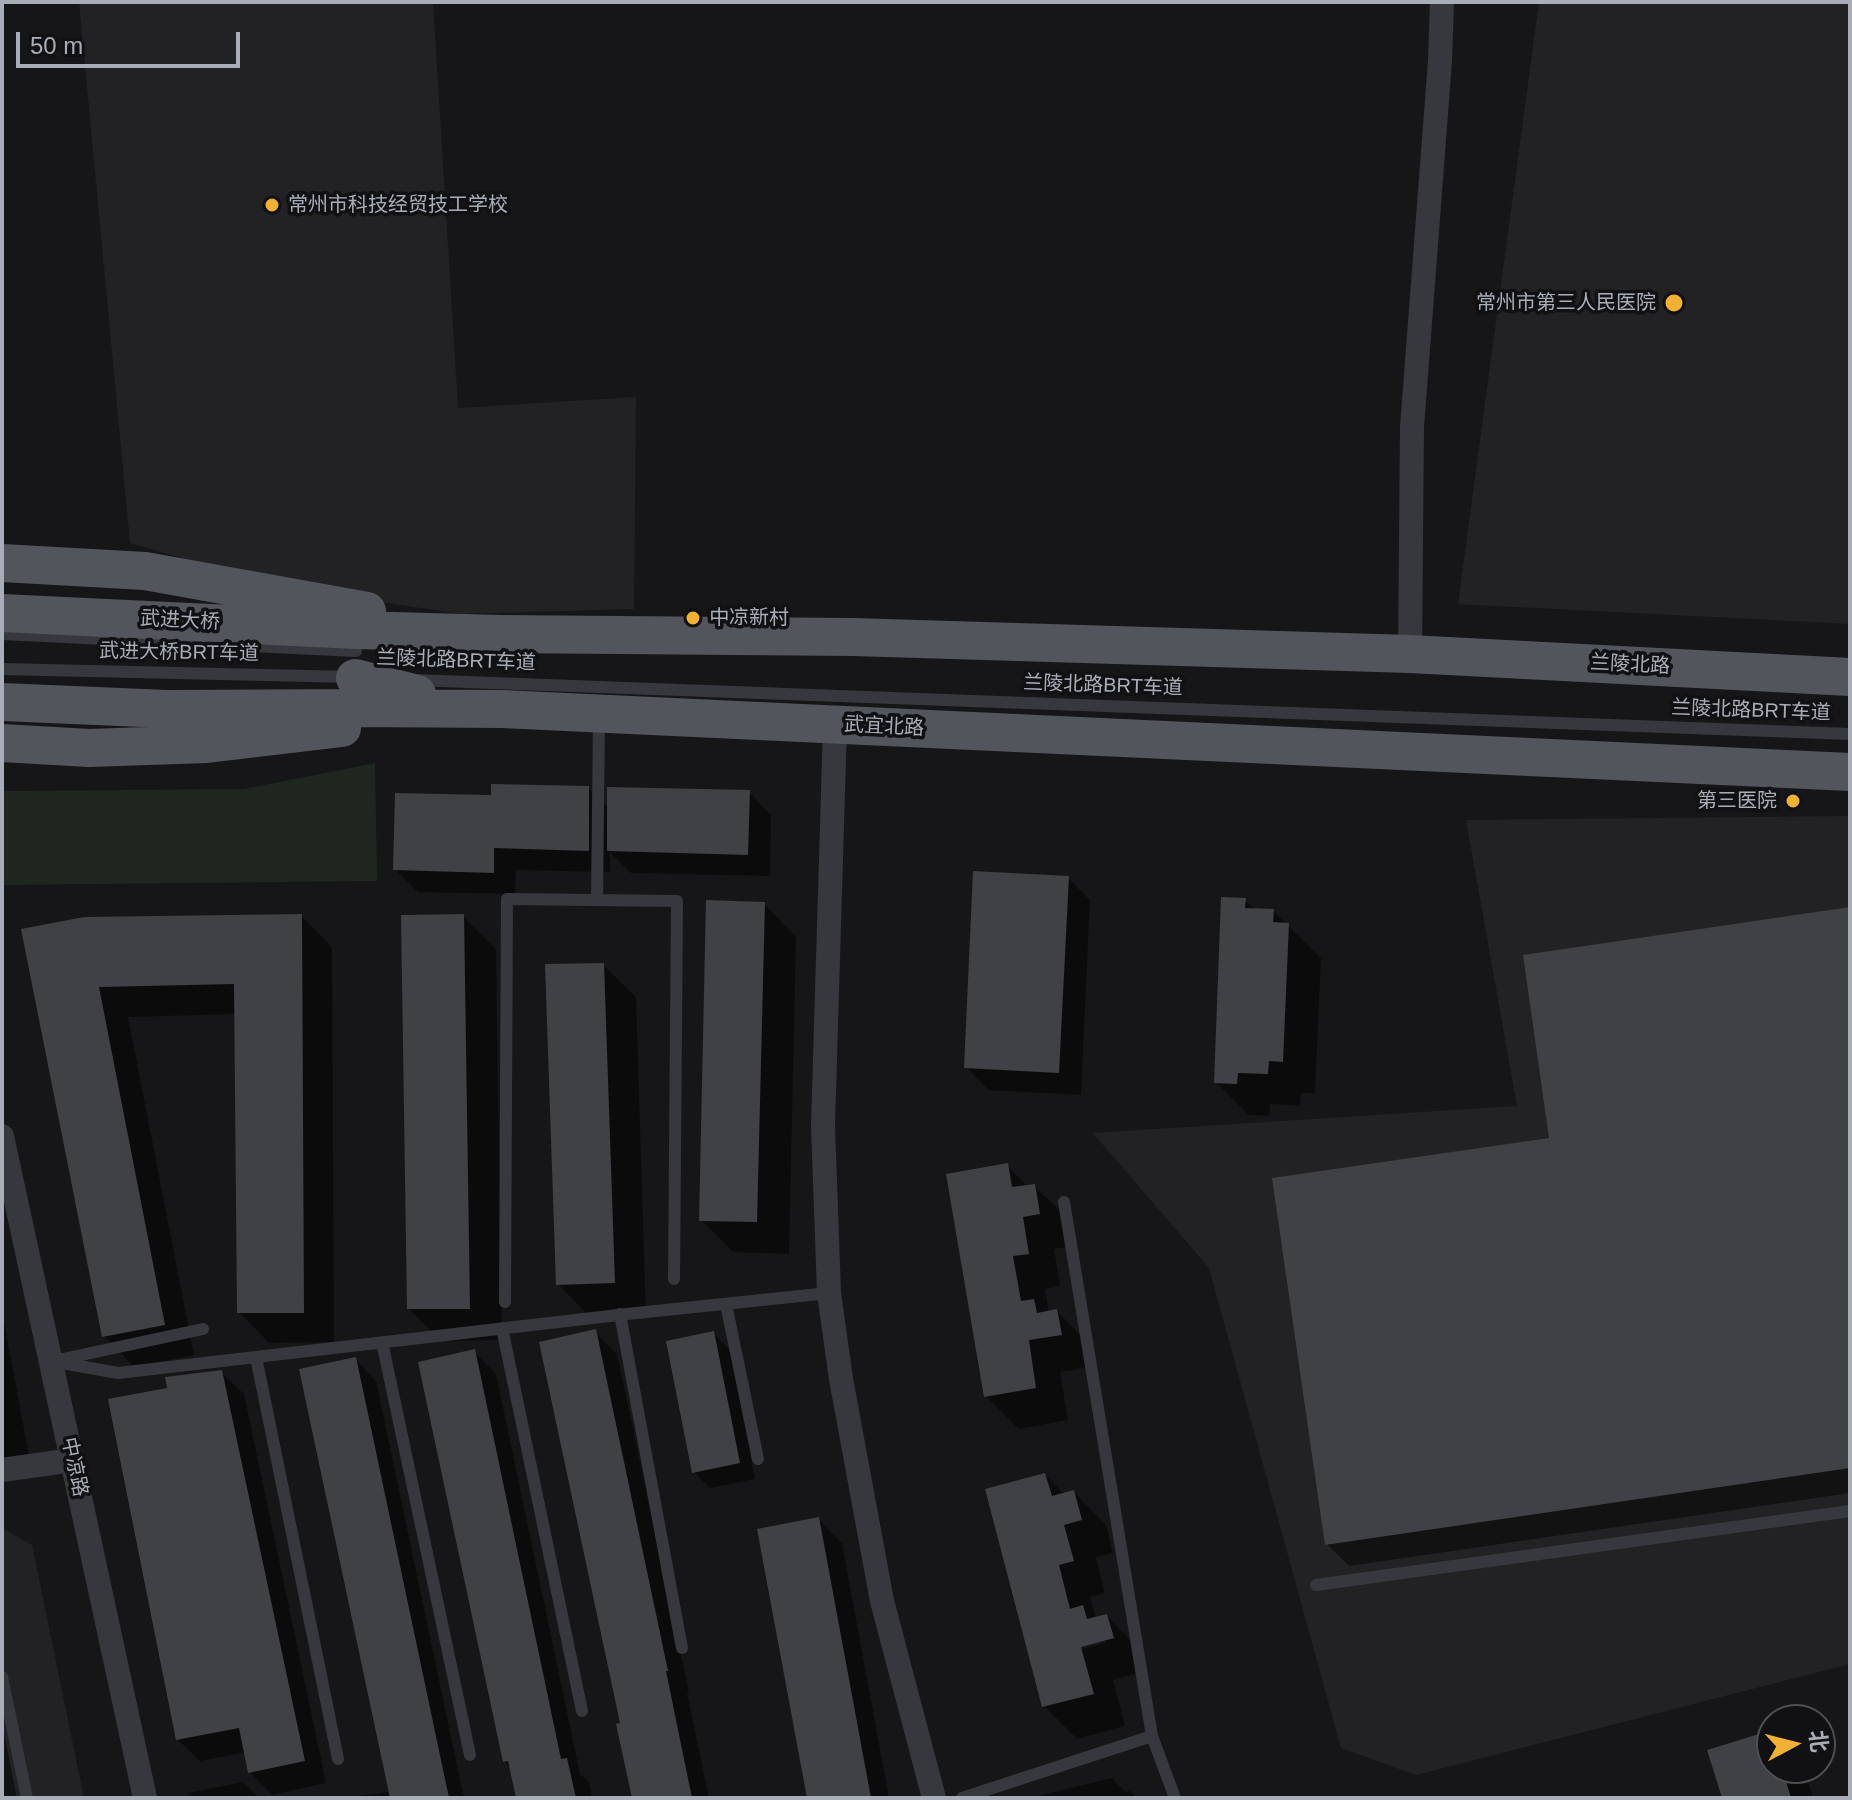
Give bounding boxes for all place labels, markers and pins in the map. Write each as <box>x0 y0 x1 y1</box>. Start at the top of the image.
place label: 常州市科技经贸技工学校 <box>288 193 508 217</box>
marker: 常州市科技经贸技工学校 <box>263 196 281 214</box>
place label: 常州市第三人民医院 <box>1476 291 1656 315</box>
marker: 常州市第三人民医院 <box>1663 292 1685 314</box>
place label: 中凉新村 <box>709 606 789 630</box>
marker: 中凉新村 <box>684 609 702 627</box>
place label: 第三医院 <box>1697 789 1777 813</box>
marker: 第三医院 <box>1784 792 1802 810</box>

